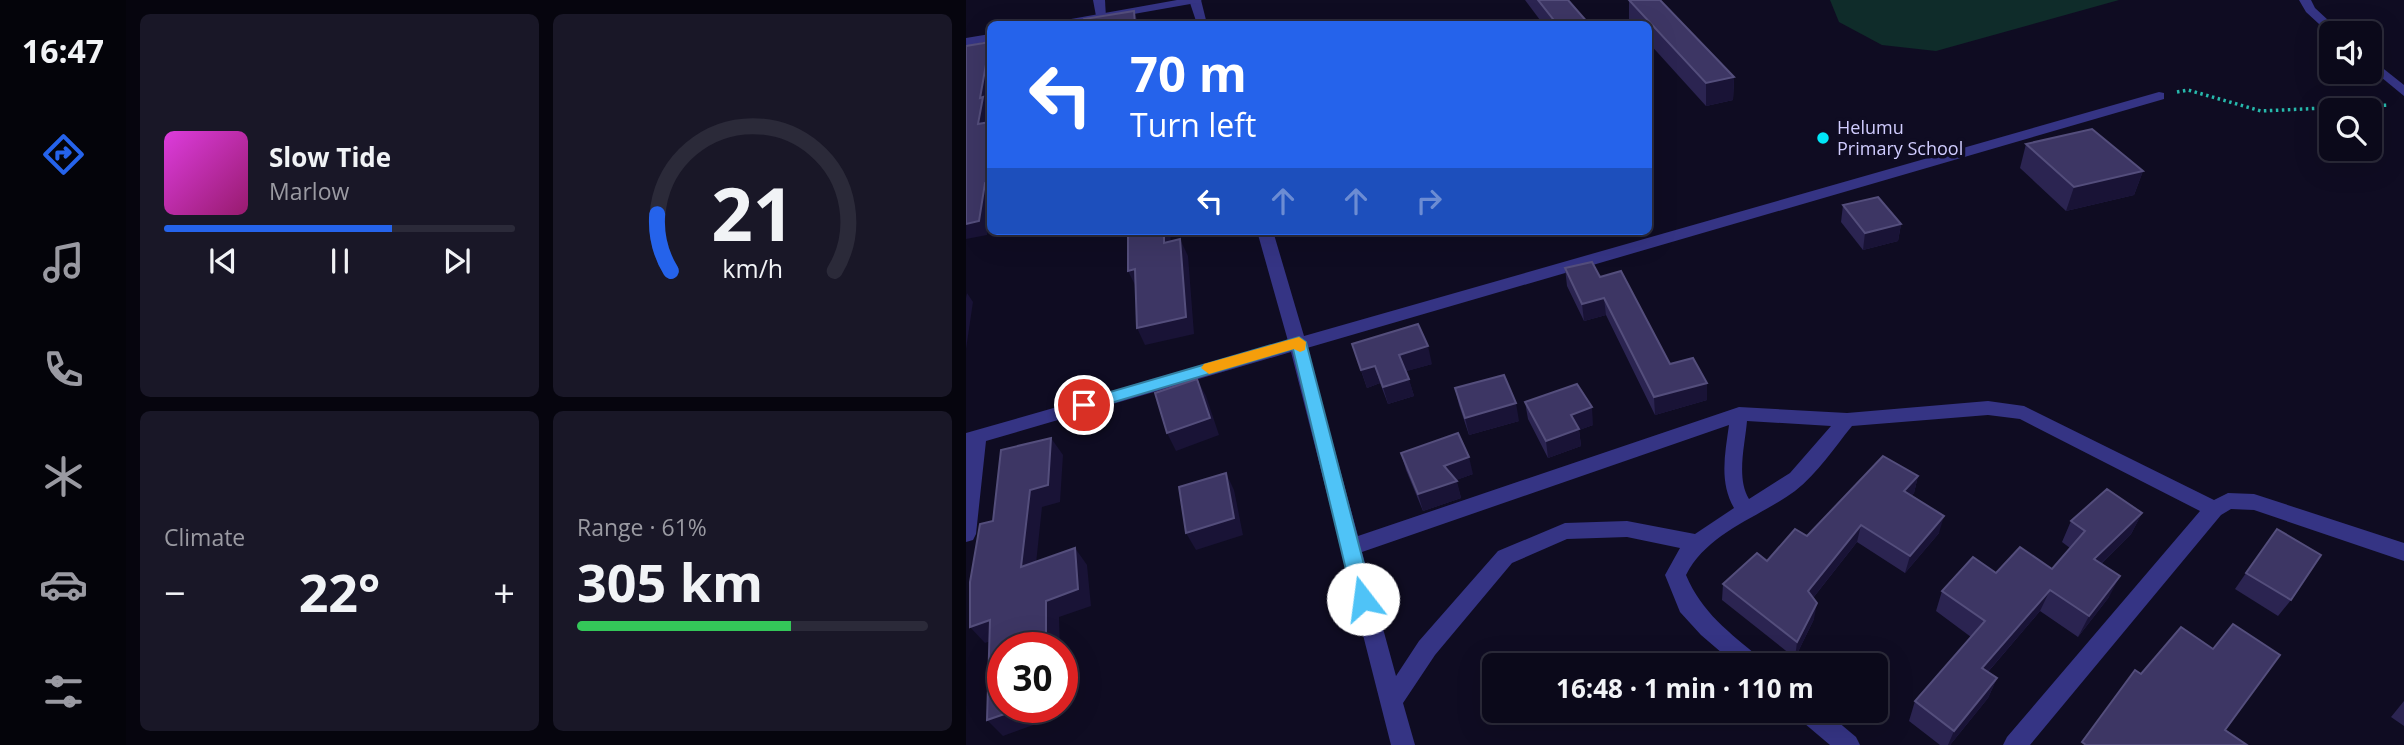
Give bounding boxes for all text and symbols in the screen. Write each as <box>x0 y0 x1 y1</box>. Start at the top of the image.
map controls <box>2319 21 2382 161</box>
button: sound <box>2319 21 2382 84</box>
text: 16:47 <box>22 29 104 72</box>
text: 70 m <box>1130 40 1247 106</box>
icon: left <box>1015 49 1106 140</box>
button: search <box>2319 98 2382 161</box>
text: Turn left <box>1130 103 1256 146</box>
place label: Helumu Primary School <box>1837 115 1963 160</box>
icon: directions <box>39 130 88 179</box>
marker: Helumu Primary School <box>1815 130 1831 146</box>
text: Slow Tide <box>269 139 391 175</box>
text: 21 <box>711 164 794 263</box>
text: Marlow <box>269 175 349 207</box>
icon: left <box>1191 182 1229 220</box>
icon: ahead <box>1264 182 1302 220</box>
icon: ahead <box>1337 182 1375 220</box>
icon: right <box>1410 182 1448 220</box>
icon: music <box>39 238 88 287</box>
icon: previous <box>204 242 242 280</box>
icon: pause <box>321 242 359 280</box>
icon: next <box>438 242 476 280</box>
text: km/h <box>722 251 783 285</box>
icon: phone <box>39 345 88 394</box>
pin <box>1054 375 1114 435</box>
icon: arrive <box>1065 386 1103 424</box>
icon: climate <box>39 452 88 501</box>
text: Range · 61% <box>577 511 707 543</box>
text: Climate <box>164 521 245 553</box>
text: 305 km <box>577 546 763 617</box>
text: 22° <box>299 556 380 627</box>
icon: car <box>39 560 88 609</box>
position arrow <box>1326 562 1400 636</box>
text: − <box>164 566 186 618</box>
text: + <box>493 566 515 618</box>
speed limit sign: 30 <box>987 632 1078 723</box>
icon: filters <box>39 667 88 716</box>
text: 16:48 · 1 min · 110 m <box>1556 670 1814 706</box>

